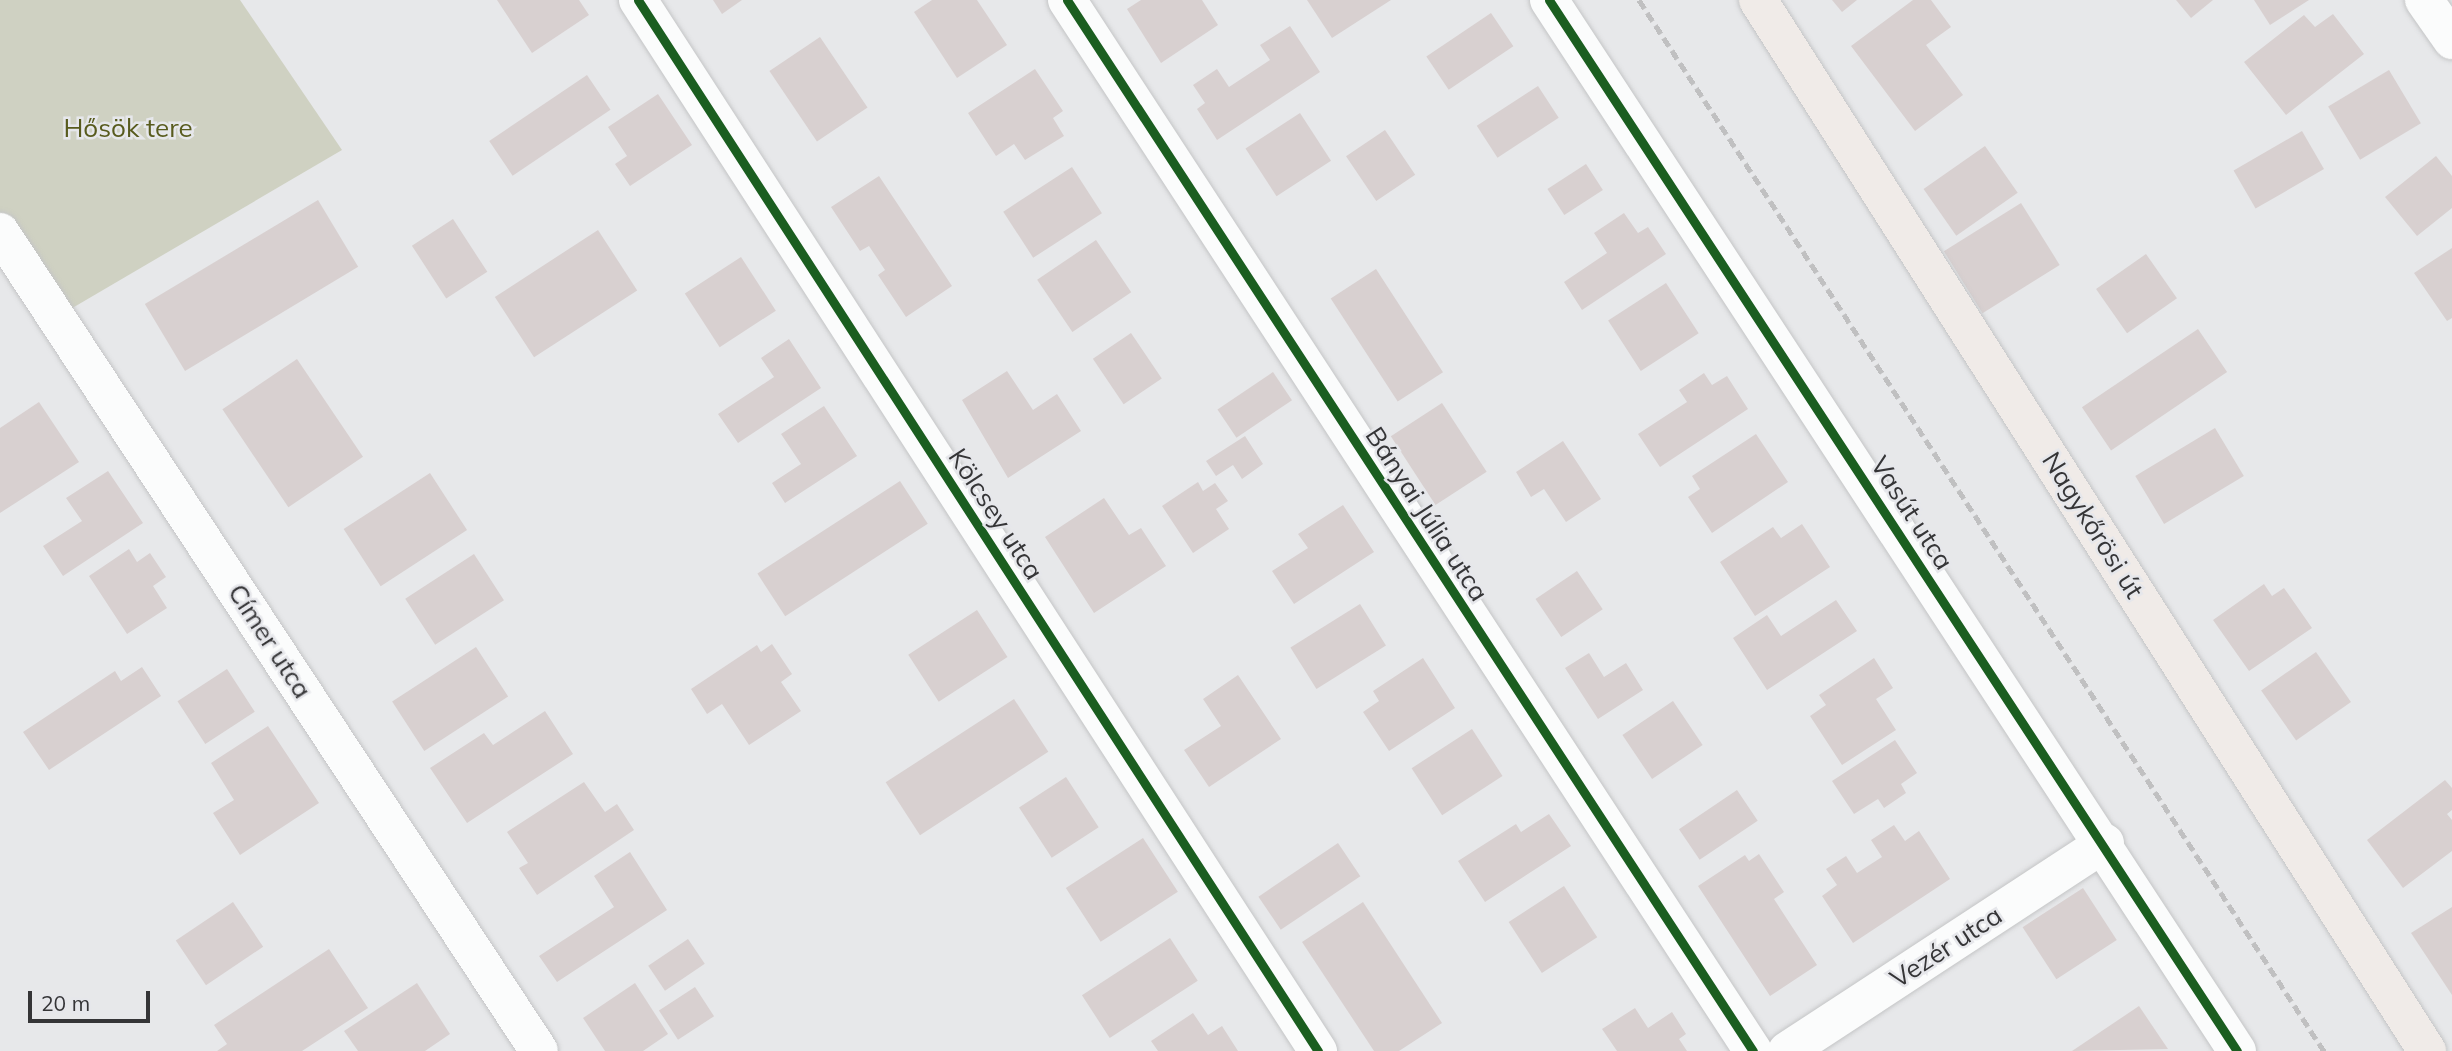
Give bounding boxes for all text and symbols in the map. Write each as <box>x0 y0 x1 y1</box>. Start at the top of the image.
park label: Hősök tere <box>63 112 193 144</box>
street label: Bányai Júlia utca <box>1359 421 1495 607</box>
street label: Kölcsey utca <box>942 443 1050 585</box>
street label: Nagykőrösi út <box>2036 446 2150 604</box>
street label: Vasút utca <box>1864 451 1960 575</box>
street label: Címer utca <box>222 578 318 704</box>
street label: Vezér utca <box>1884 899 2008 995</box>
scale bar <box>32 978 154 1022</box>
text: 20 m <box>41 990 90 1016</box>

